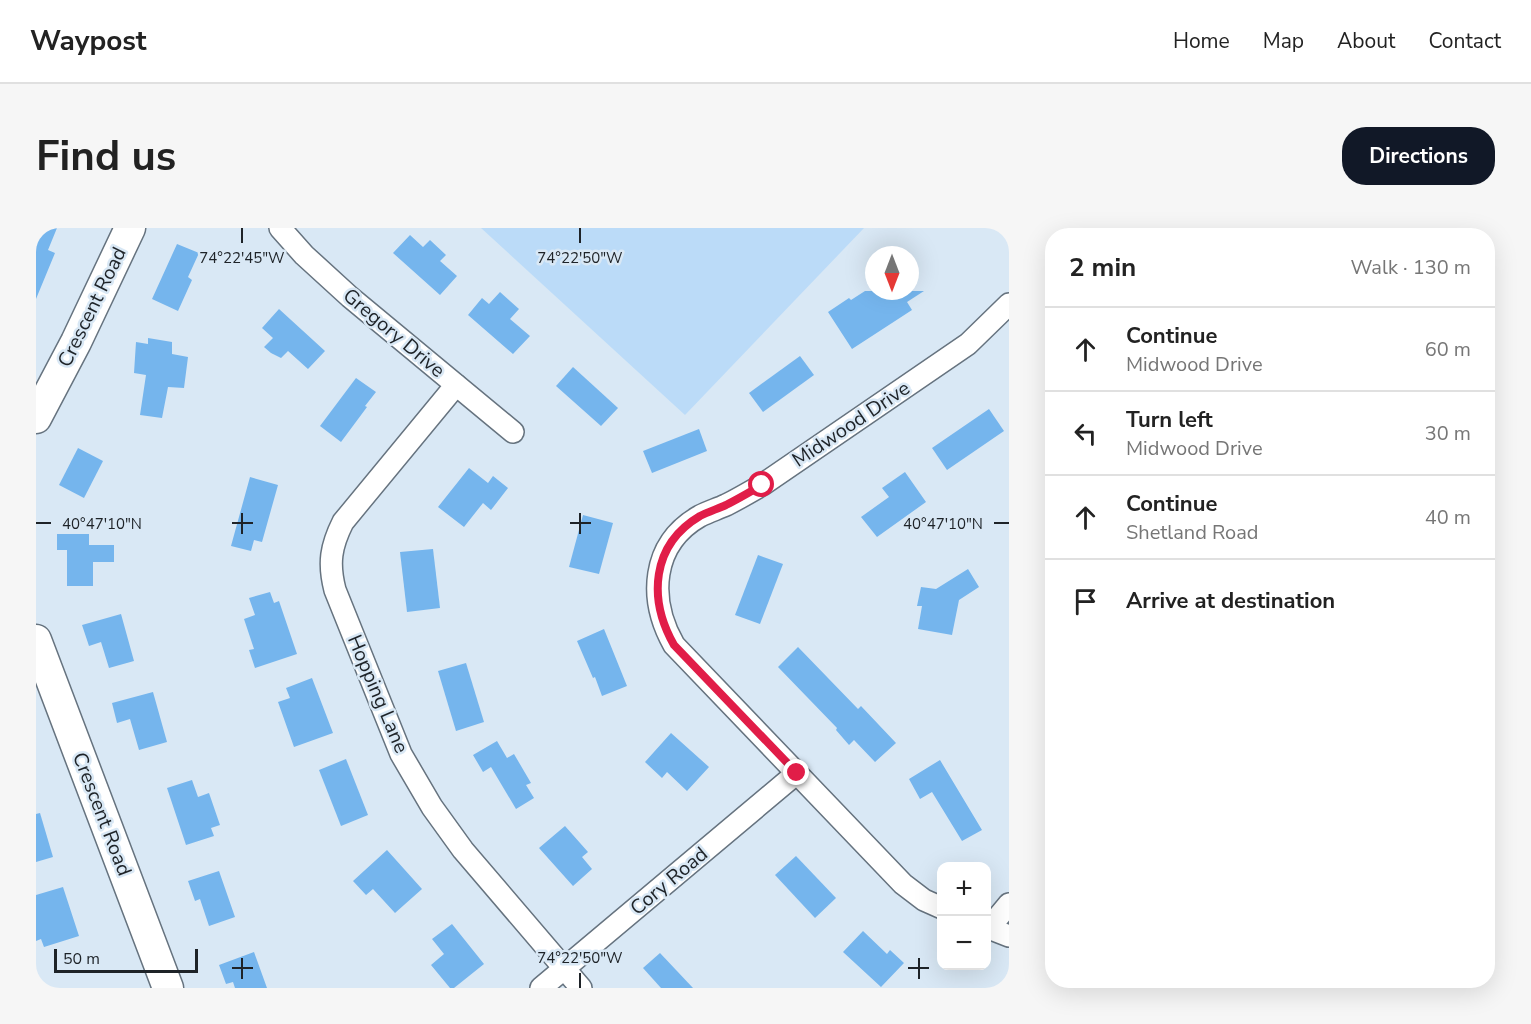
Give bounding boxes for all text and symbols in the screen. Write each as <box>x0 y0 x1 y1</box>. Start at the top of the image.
text: Waypost <box>30 22 147 60</box>
text: Home <box>1173 27 1230 55</box>
text: Map <box>1263 27 1304 55</box>
text: About <box>1337 27 1395 55</box>
text: Contact <box>1428 27 1501 55</box>
button: Directions <box>1342 127 1495 185</box>
text: Find us <box>36 128 176 185</box>
street label: Crescent Road <box>51 242 133 372</box>
north arrow <box>865 246 919 300</box>
text: 74°22'45"W <box>199 248 285 268</box>
text: 74°22'50"W <box>537 248 623 268</box>
text: 2 min <box>1069 250 1136 285</box>
text: Walk · 130 m <box>1351 254 1471 281</box>
street label: Gregory Drive <box>337 282 451 384</box>
text: Continue <box>1126 321 1217 351</box>
icon: ahead <box>1069 333 1102 366</box>
text: 60 m <box>1425 336 1471 363</box>
text: Midwood Drive <box>1126 351 1263 378</box>
street label: Midwood Drive <box>787 375 915 473</box>
text: Turn left <box>1126 405 1213 435</box>
icon: left <box>1069 417 1102 450</box>
text: 30 m <box>1425 420 1471 447</box>
text: Midwood Drive <box>1126 435 1263 462</box>
route start <box>748 471 774 497</box>
text: Continue <box>1126 489 1217 519</box>
icon: ahead <box>1069 501 1102 534</box>
text: 40 m <box>1425 504 1471 531</box>
text: 40°47'10"N <box>62 514 142 534</box>
text: 40°47'10"N <box>903 514 983 534</box>
text: Shetland Road <box>1126 519 1259 546</box>
icon: arrive <box>1069 585 1102 618</box>
text: Arrive at destination <box>1126 586 1335 616</box>
street label: Hopping Lane <box>341 631 415 757</box>
street label: Crescent Road <box>66 748 138 880</box>
route end <box>783 759 809 785</box>
street label: Cory Road <box>624 841 714 921</box>
map controls <box>937 862 991 970</box>
button: + <box>937 862 991 916</box>
button: − <box>937 916 991 970</box>
scale bar <box>54 946 198 974</box>
text: 50 m <box>63 948 100 970</box>
text: 74°22'50"W <box>537 948 623 968</box>

